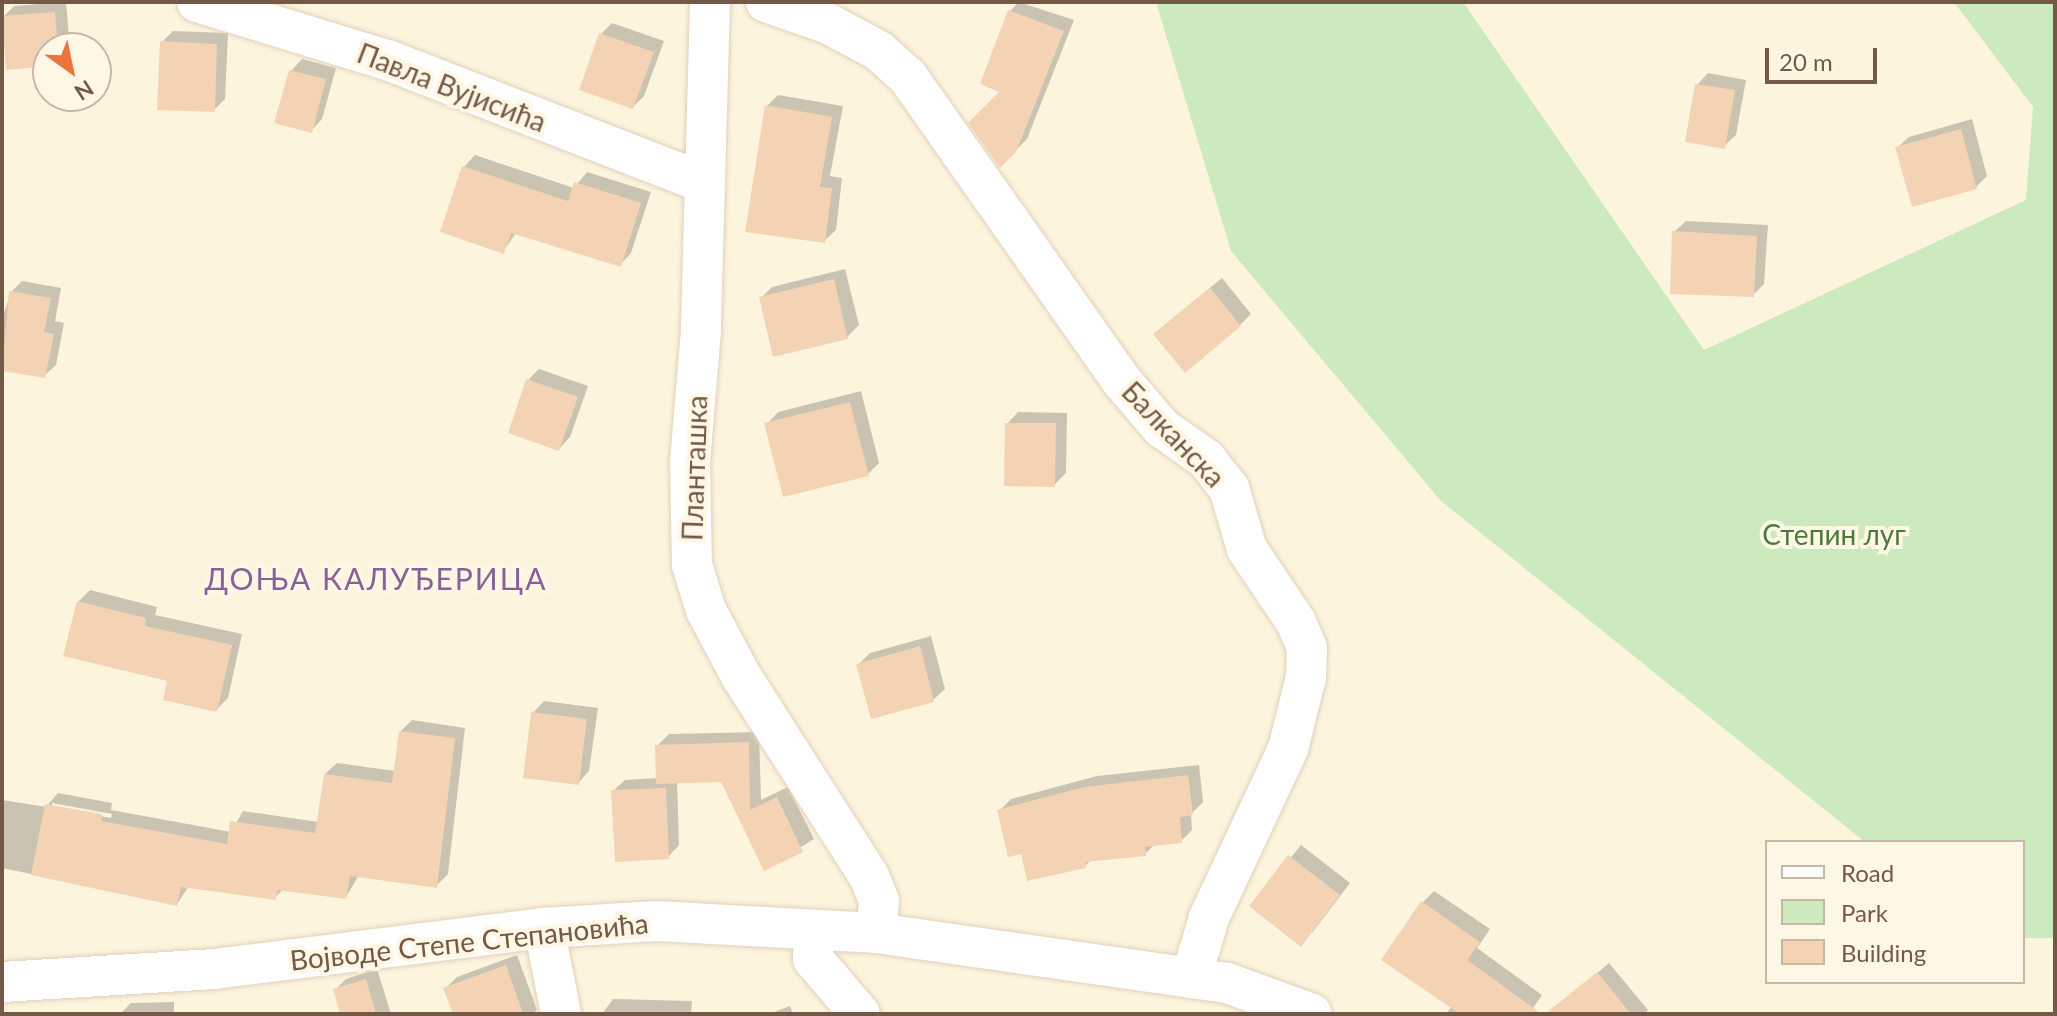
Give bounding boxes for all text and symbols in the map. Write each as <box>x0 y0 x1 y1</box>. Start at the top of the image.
north arrow <box>32 32 112 112</box>
scale bar <box>1769 32 1881 82</box>
street label: Павла Вујисића <box>353 36 551 138</box>
text: 20 m <box>1779 47 1833 76</box>
text: N <box>70 75 99 107</box>
street label: Балканска <box>1116 374 1232 494</box>
street label: Планташка <box>675 395 713 541</box>
park label: Степин луг <box>1762 517 1906 551</box>
district label: ДОЊА КАЛУЂЕРИЦА <box>204 560 548 596</box>
legend <box>1765 840 2025 984</box>
text: Road <box>1841 858 1894 887</box>
text: Park <box>1841 898 1888 927</box>
street label: Војводе Степе Степановића <box>288 905 650 977</box>
text: Building <box>1841 938 1926 967</box>

